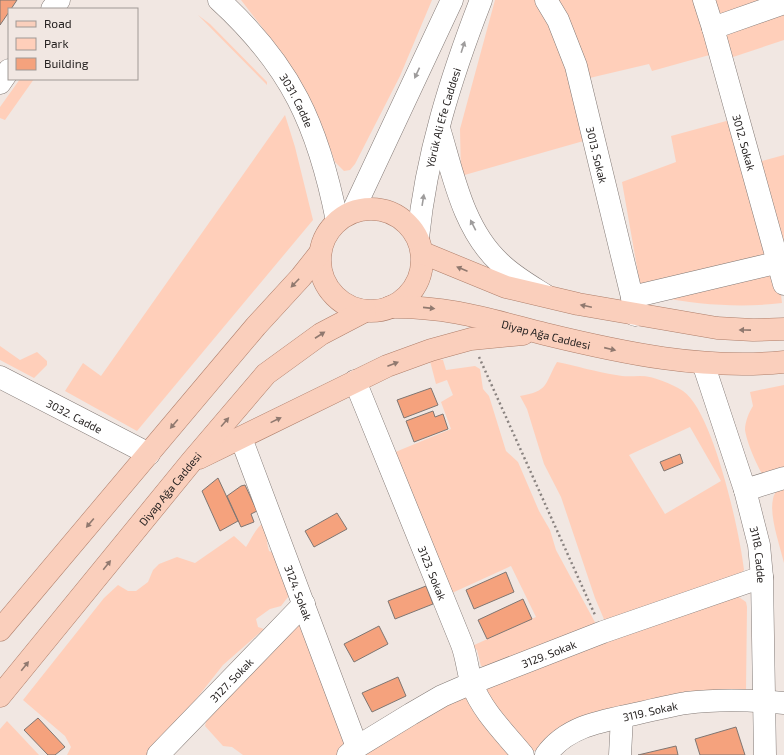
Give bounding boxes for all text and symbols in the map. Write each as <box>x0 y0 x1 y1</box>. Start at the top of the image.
legend <box>8 8 138 80</box>
text: Road <box>44 16 72 30</box>
text: Park <box>44 36 69 50</box>
one-way arrow <box>461 41 467 53</box>
text: Building <box>44 56 89 70</box>
street label: Yörük Ali Efe Caddesi <box>423 66 462 169</box>
one-way arrow <box>414 68 420 79</box>
street label: 3031. Cadde <box>278 71 316 129</box>
street label: 3012. Sokak <box>731 113 759 172</box>
street label: 3013. Sokak <box>584 125 611 185</box>
one-way arrow <box>420 194 426 206</box>
one-way arrow <box>470 219 476 231</box>
one-way arrow <box>456 266 468 272</box>
one-way arrow <box>291 278 300 288</box>
one-way arrow <box>580 303 593 309</box>
one-way arrow <box>423 304 435 311</box>
street label: Diyap Ağa Caddesi <box>500 316 592 351</box>
one-way arrow <box>738 327 751 333</box>
one-way arrow <box>315 331 326 338</box>
one-way arrow <box>604 346 616 352</box>
one-way arrow <box>388 361 400 367</box>
street label: 3032. Cadde <box>45 396 105 435</box>
one-way arrow <box>221 416 230 427</box>
one-way arrow <box>270 417 282 423</box>
one-way arrow <box>169 419 178 429</box>
street label: Diyap Ağa Caddesi <box>136 449 203 528</box>
one-way arrow <box>85 518 94 529</box>
street label: 3118. Cadde <box>748 525 769 583</box>
street label: 3123. Sokak <box>416 544 450 602</box>
one-way arrow <box>102 560 111 570</box>
street label: 3124. Sokak <box>283 563 315 622</box>
street label: 3129. Sokak <box>519 637 578 670</box>
street label: 3127. Sokak <box>207 654 256 704</box>
one-way arrow <box>20 660 29 671</box>
street label: 3119. Sokak <box>622 698 679 723</box>

